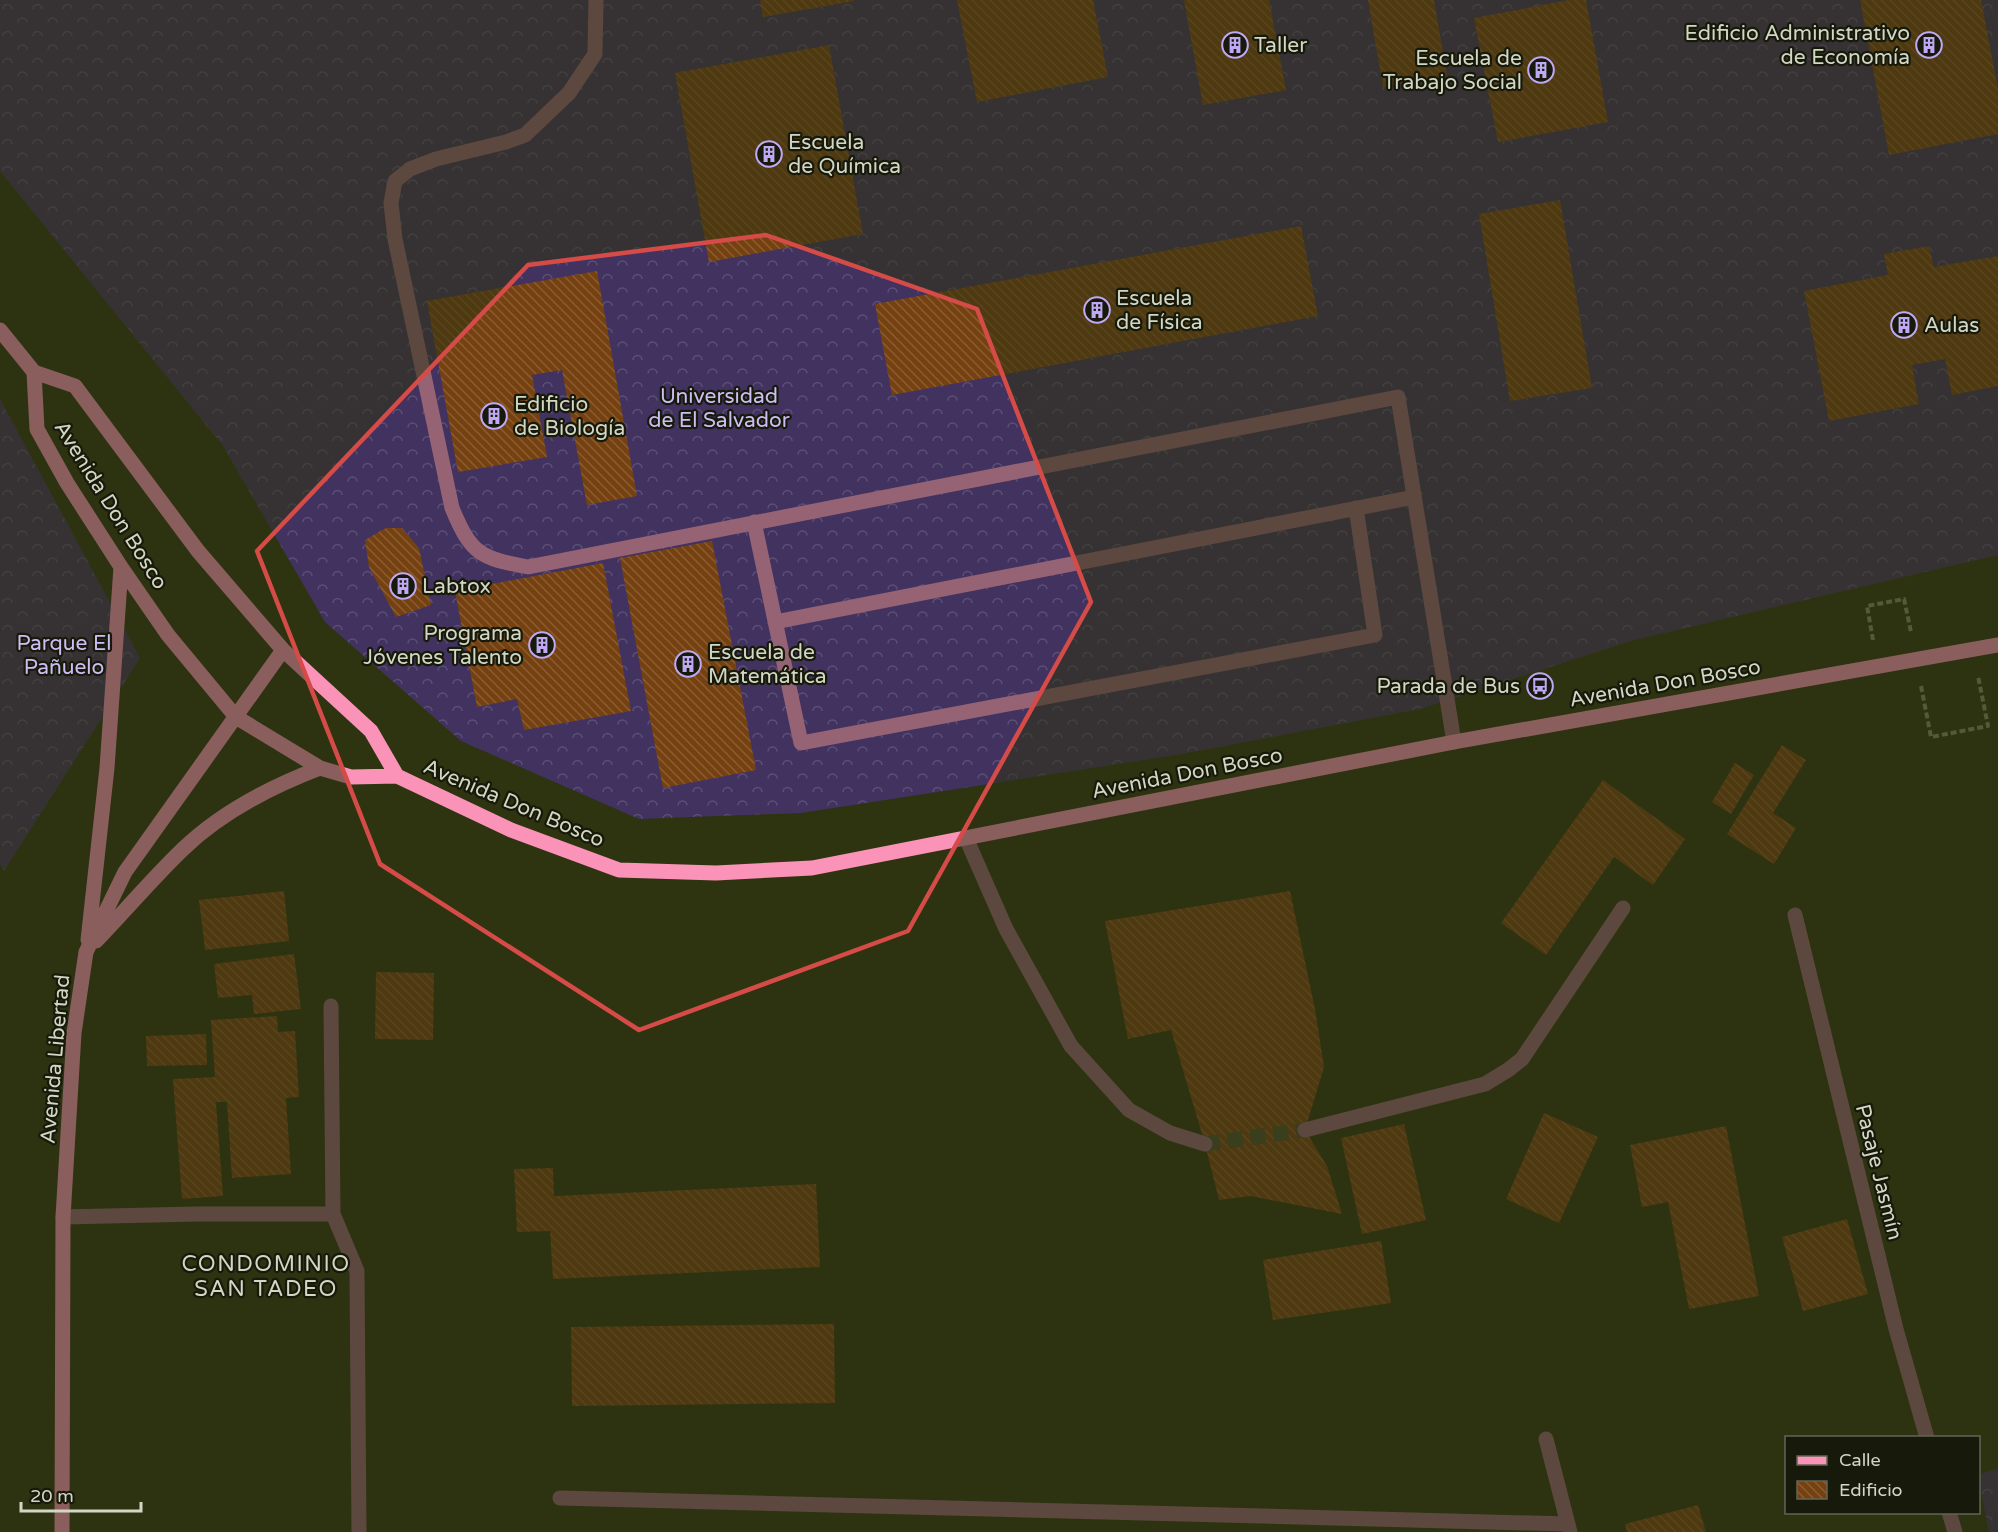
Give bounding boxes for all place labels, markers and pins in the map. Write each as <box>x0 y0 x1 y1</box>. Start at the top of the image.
place label: Edificio Administrativo de Economía <box>1685 21 1910 70</box>
building icon: Taller <box>1220 30 1250 60</box>
building icon: Edificio Administrativo de Economía <box>1914 30 1944 60</box>
place label: Taller <box>1254 33 1307 58</box>
place label: Escuela de Trabajo Social <box>1383 46 1522 95</box>
building icon: Escuela de Trabajo Social <box>1526 55 1556 85</box>
place label: Escuela de Química <box>788 130 901 179</box>
building icon: Escuela de Química <box>754 139 784 169</box>
place label: Escuela de Física <box>1116 286 1203 335</box>
building icon: Escuela de Física <box>1082 295 1112 325</box>
building icon: Aulas <box>1889 310 1919 340</box>
place label: Aulas <box>1924 313 1979 338</box>
place label: Edificio de Biología <box>514 392 625 441</box>
building icon: Edificio de Biología <box>479 401 509 431</box>
building icon: Labtox <box>388 571 418 601</box>
place label: Labtox <box>422 574 491 599</box>
place label: Programa Jóvenes Talento <box>363 621 522 670</box>
building icon: Programa Jóvenes Talento <box>527 630 557 660</box>
place label: Escuela de Matemática <box>708 640 827 689</box>
building icon: Escuela de Matemática <box>673 649 703 679</box>
bus stop icon: Parada de Bus <box>1525 671 1555 701</box>
place label: Parada de Bus <box>1376 674 1520 699</box>

